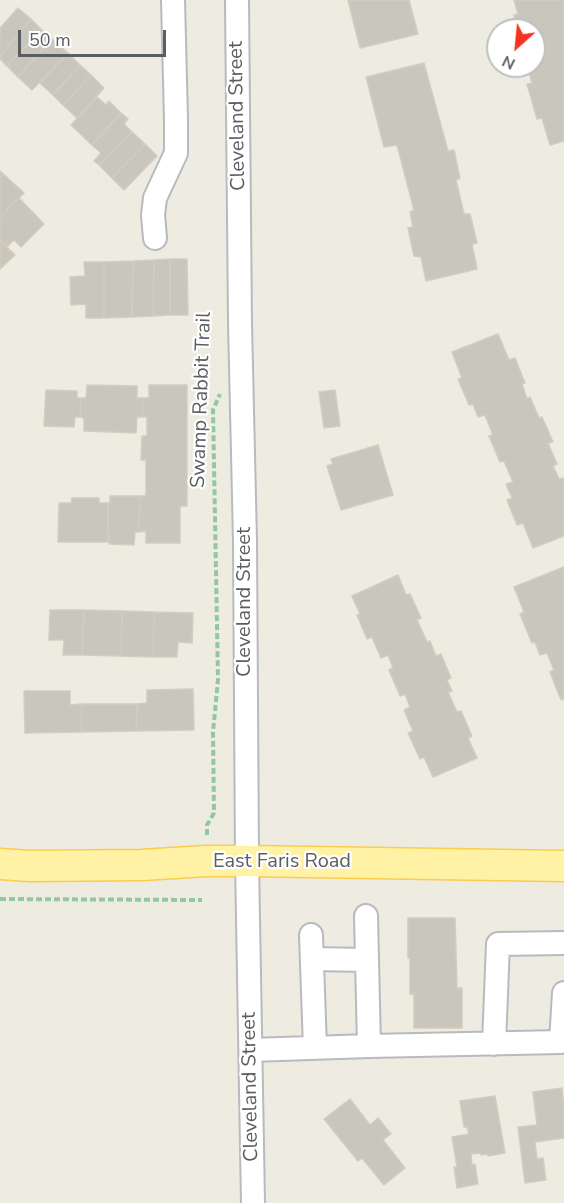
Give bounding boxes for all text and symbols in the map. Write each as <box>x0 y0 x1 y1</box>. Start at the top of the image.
scale bar <box>21 18 170 56</box>
north arrow <box>486 18 546 78</box>
text: 50 m <box>29 28 71 52</box>
street label: Cleveland Street <box>225 41 251 191</box>
text: N <box>498 50 519 75</box>
street label: Swamp Rabbit Trail <box>187 312 217 488</box>
street label: Cleveland Street <box>233 527 257 677</box>
street label: East Faris Road <box>213 850 351 874</box>
street label: Cleveland Street <box>238 1012 264 1162</box>

